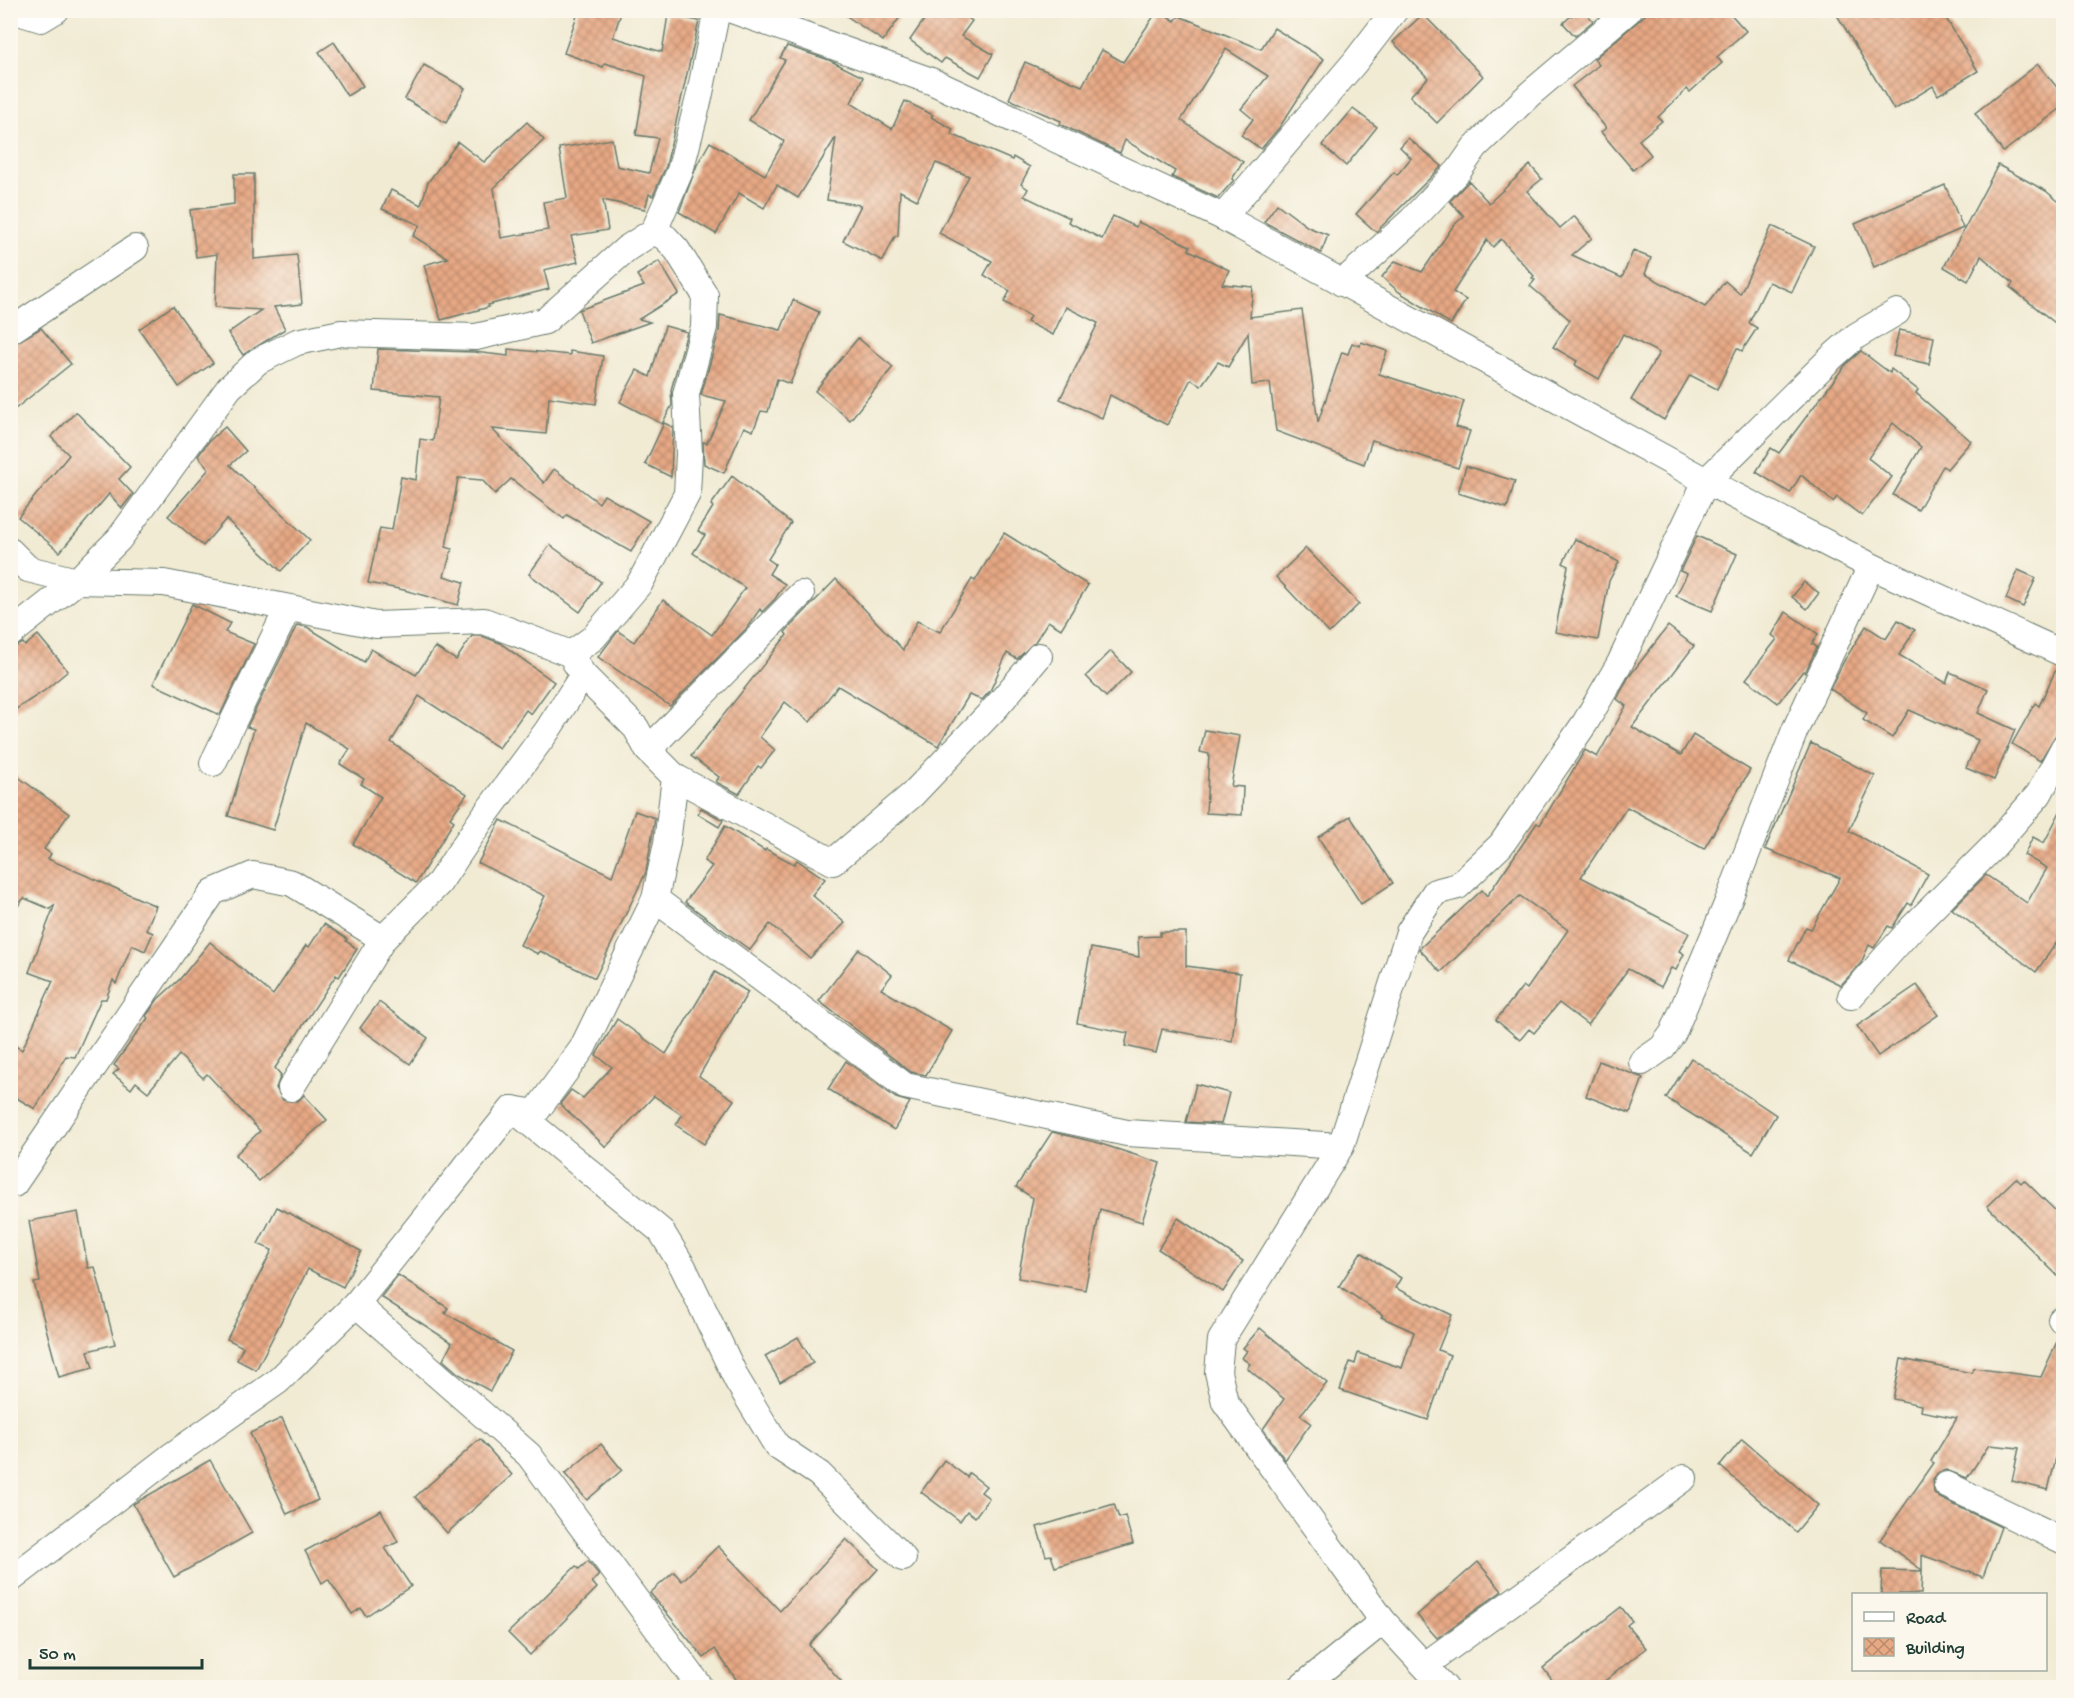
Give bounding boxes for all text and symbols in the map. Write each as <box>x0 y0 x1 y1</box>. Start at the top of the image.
legend <box>1852 1593 2047 1671</box>
text: Road <box>1906 1609 1947 1630</box>
scale bar <box>30 1632 202 1670</box>
text: Building <box>1905 1639 1965 1660</box>
text: 50 m <box>39 1645 76 1666</box>

